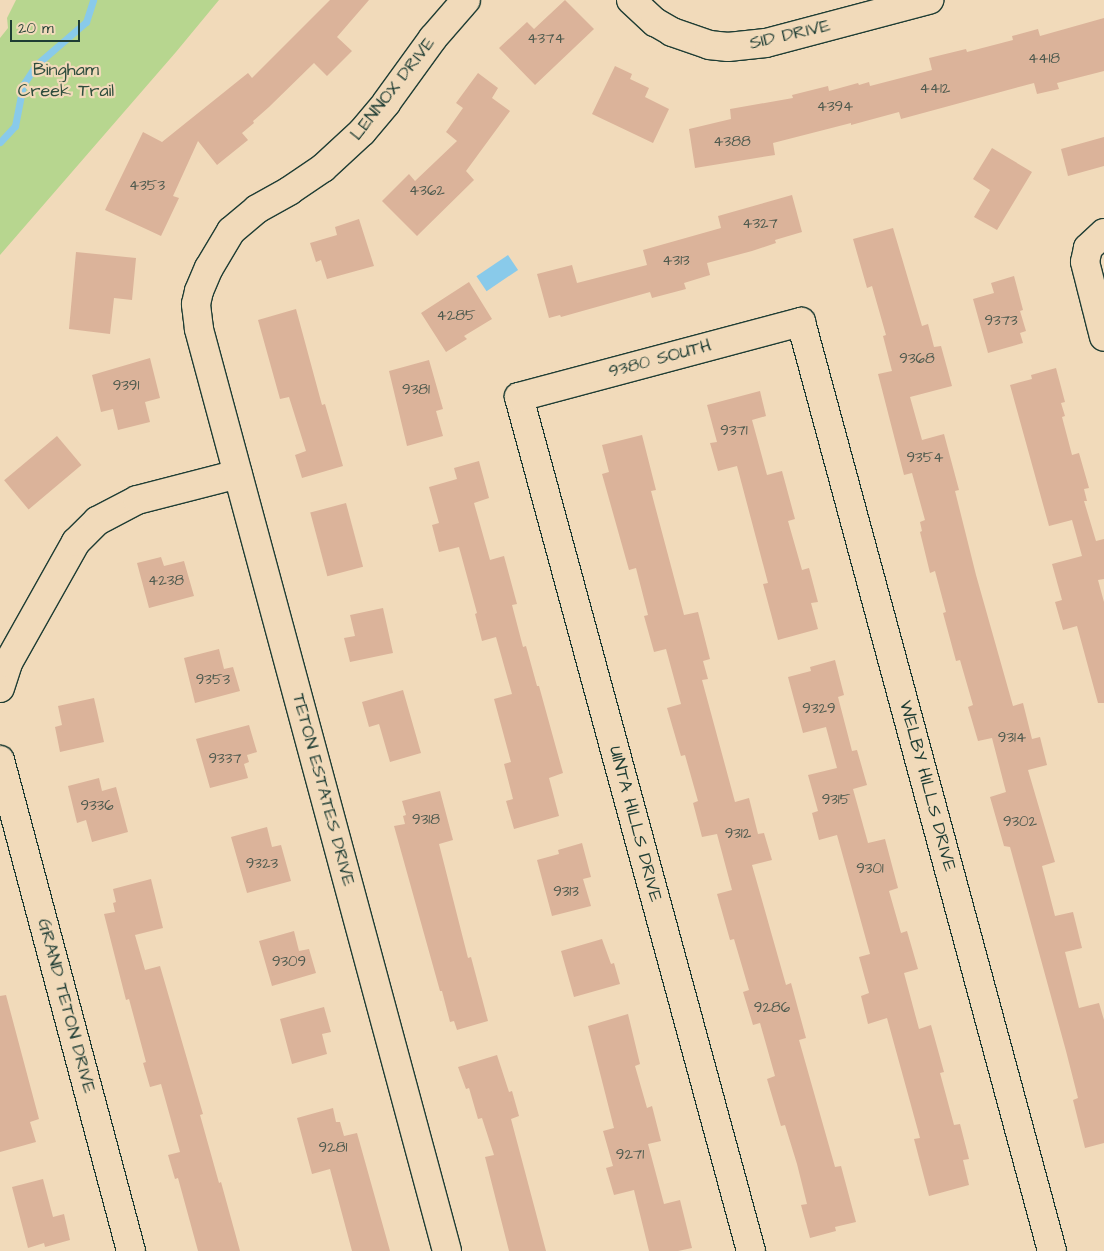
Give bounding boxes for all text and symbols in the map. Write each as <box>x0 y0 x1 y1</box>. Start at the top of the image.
scale bar <box>12 10 82 42</box>
street label: SID DRIVE <box>747 15 833 55</box>
text: 20 m <box>18 18 54 39</box>
house number: 4374 <box>527 30 565 48</box>
street label: LENNOX DRIVE <box>346 33 440 145</box>
house number: 4418 <box>1028 50 1060 68</box>
park label: Bingham Creek Trail <box>18 60 114 102</box>
house number: 4412 <box>920 80 950 98</box>
house number: 4394 <box>817 98 853 116</box>
house number: 4388 <box>713 133 751 151</box>
house number: 4353 <box>129 177 165 195</box>
house number: 4362 <box>409 182 445 200</box>
house number: 4327 <box>742 215 778 233</box>
house number: 4313 <box>662 252 690 270</box>
house number: 4285 <box>436 307 476 325</box>
house number: 9373 <box>984 312 1018 330</box>
street label: 9380 SOUTH <box>606 335 714 383</box>
house number: 9368 <box>899 350 935 368</box>
house number: 9391 <box>113 377 139 395</box>
house number: 9381 <box>402 381 430 399</box>
house number: 9371 <box>720 422 748 440</box>
house number: 9354 <box>906 449 944 467</box>
house number: 4238 <box>148 572 184 590</box>
house number: 9353 <box>196 671 230 689</box>
street label: TETON ESTATES DRIVE <box>287 691 359 889</box>
street label: WELBY HILLS DRIVE <box>894 698 960 874</box>
house number: 9329 <box>802 700 836 718</box>
house number: 9314 <box>998 729 1026 747</box>
street label: UINTA HILLS DRIVE <box>604 744 666 904</box>
house number: 9337 <box>208 750 242 768</box>
house number: 9315 <box>822 791 850 809</box>
house number: 9336 <box>80 797 114 815</box>
house number: 9318 <box>412 811 440 829</box>
house number: 9302 <box>1003 813 1037 831</box>
house number: 9312 <box>725 825 751 843</box>
house number: 9323 <box>246 855 278 873</box>
house number: 9301 <box>856 860 884 878</box>
house number: 9313 <box>553 883 579 901</box>
street label: GRAND TETON DRIVE <box>32 916 100 1096</box>
house number: 9309 <box>272 953 306 971</box>
house number: 9286 <box>754 999 790 1017</box>
house number: 9281 <box>319 1139 347 1157</box>
house number: 9271 <box>616 1146 644 1164</box>

